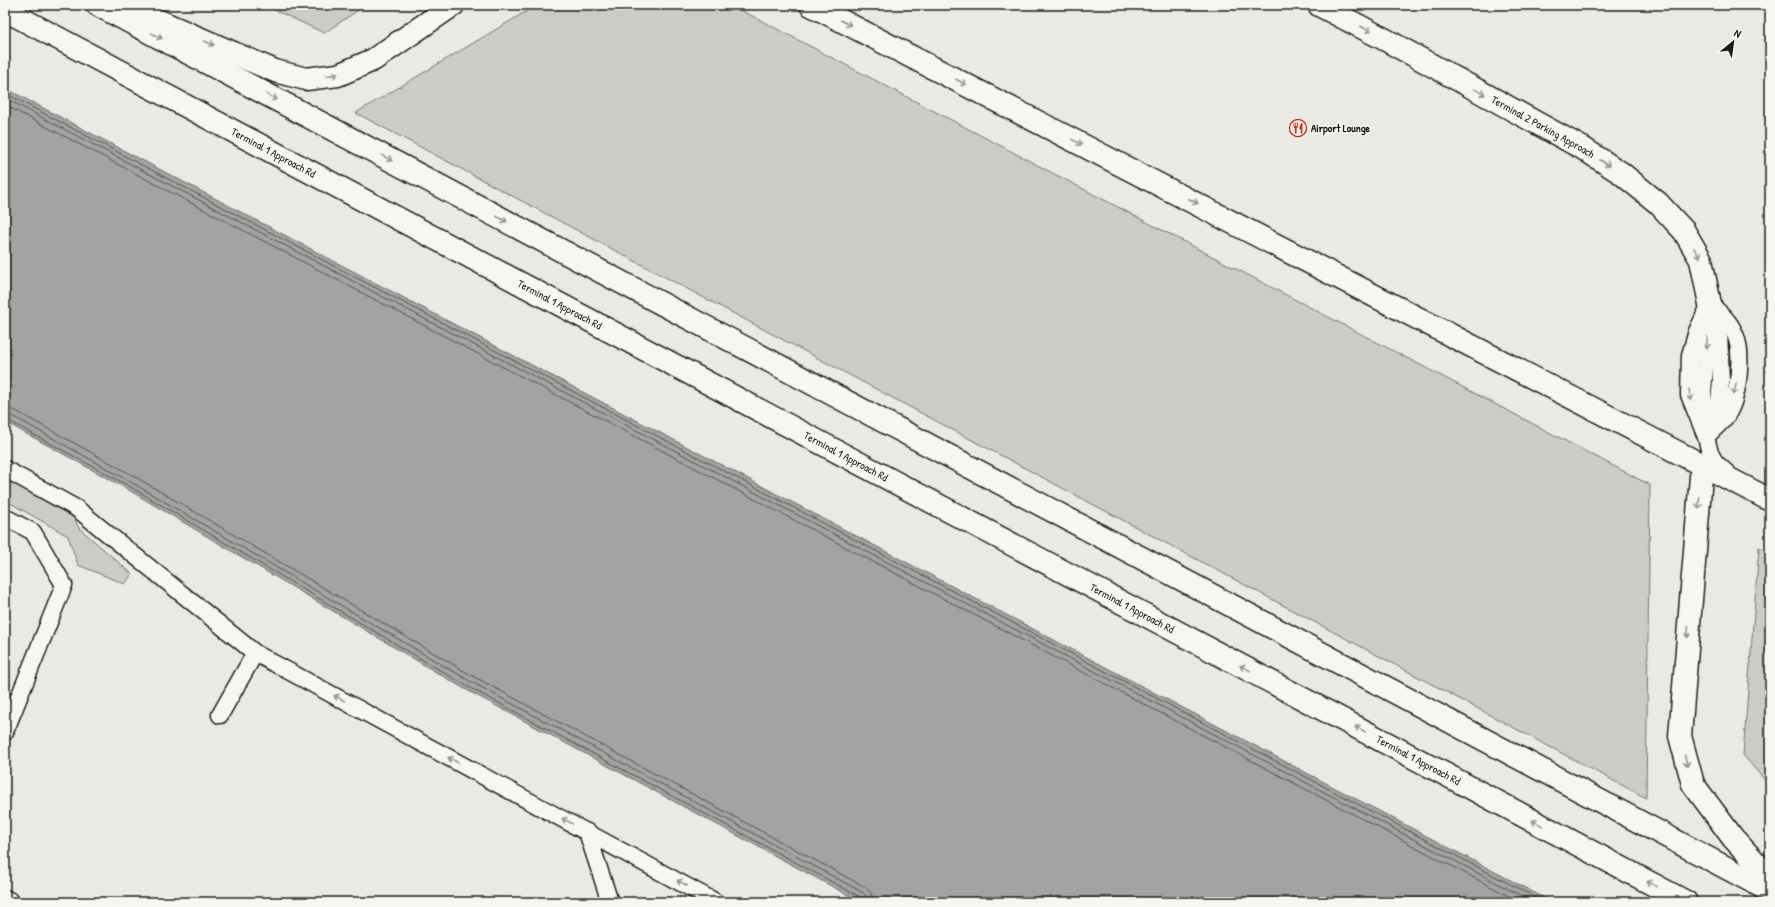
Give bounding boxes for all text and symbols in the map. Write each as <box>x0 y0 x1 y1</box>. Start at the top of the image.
one-way arrow <box>840 20 852 27</box>
north arrow <box>1713 22 1753 62</box>
one-way arrow <box>1360 26 1372 34</box>
text: N <box>1732 26 1744 41</box>
one-way arrow <box>151 33 163 41</box>
one-way arrow <box>203 40 215 47</box>
one-way arrow <box>325 72 338 79</box>
one-way arrow <box>955 79 967 87</box>
one-way arrow <box>1474 88 1486 96</box>
street label: Terminal 2 Parking Approach <box>1489 92 1598 161</box>
one-way arrow <box>266 94 278 102</box>
restaurant icon: Airport Lounge <box>1288 118 1308 138</box>
place label: Airport Lounge <box>1311 121 1371 136</box>
street label: Terminal 1 Approach Rd <box>229 124 319 181</box>
one-way arrow <box>1071 139 1083 146</box>
one-way arrow <box>381 155 393 162</box>
one-way arrow <box>1599 159 1610 167</box>
one-way arrow <box>1186 198 1198 206</box>
one-way arrow <box>496 216 508 223</box>
one-way arrow <box>1693 247 1701 258</box>
street label: Terminal 1 Approach Rd <box>515 276 605 333</box>
one-way arrow <box>1703 336 1710 349</box>
one-way arrow <box>1731 382 1739 395</box>
one-way arrow <box>1686 388 1694 401</box>
street label: Terminal 1 Approach Rd <box>801 428 891 485</box>
one-way arrow <box>1696 496 1703 509</box>
street label: Terminal 1 Approach Rd <box>1088 580 1177 637</box>
one-way arrow <box>1685 625 1692 638</box>
one-way arrow <box>1240 664 1252 672</box>
one-way arrow <box>333 693 345 701</box>
one-way arrow <box>1354 725 1366 732</box>
street label: Terminal 1 Approach Rd <box>1374 732 1464 788</box>
one-way arrow <box>1683 754 1691 767</box>
one-way arrow <box>447 755 459 763</box>
one-way arrow <box>561 817 573 825</box>
one-way arrow <box>1531 819 1543 826</box>
one-way arrow <box>676 879 688 887</box>
one-way arrow <box>1646 879 1658 887</box>

